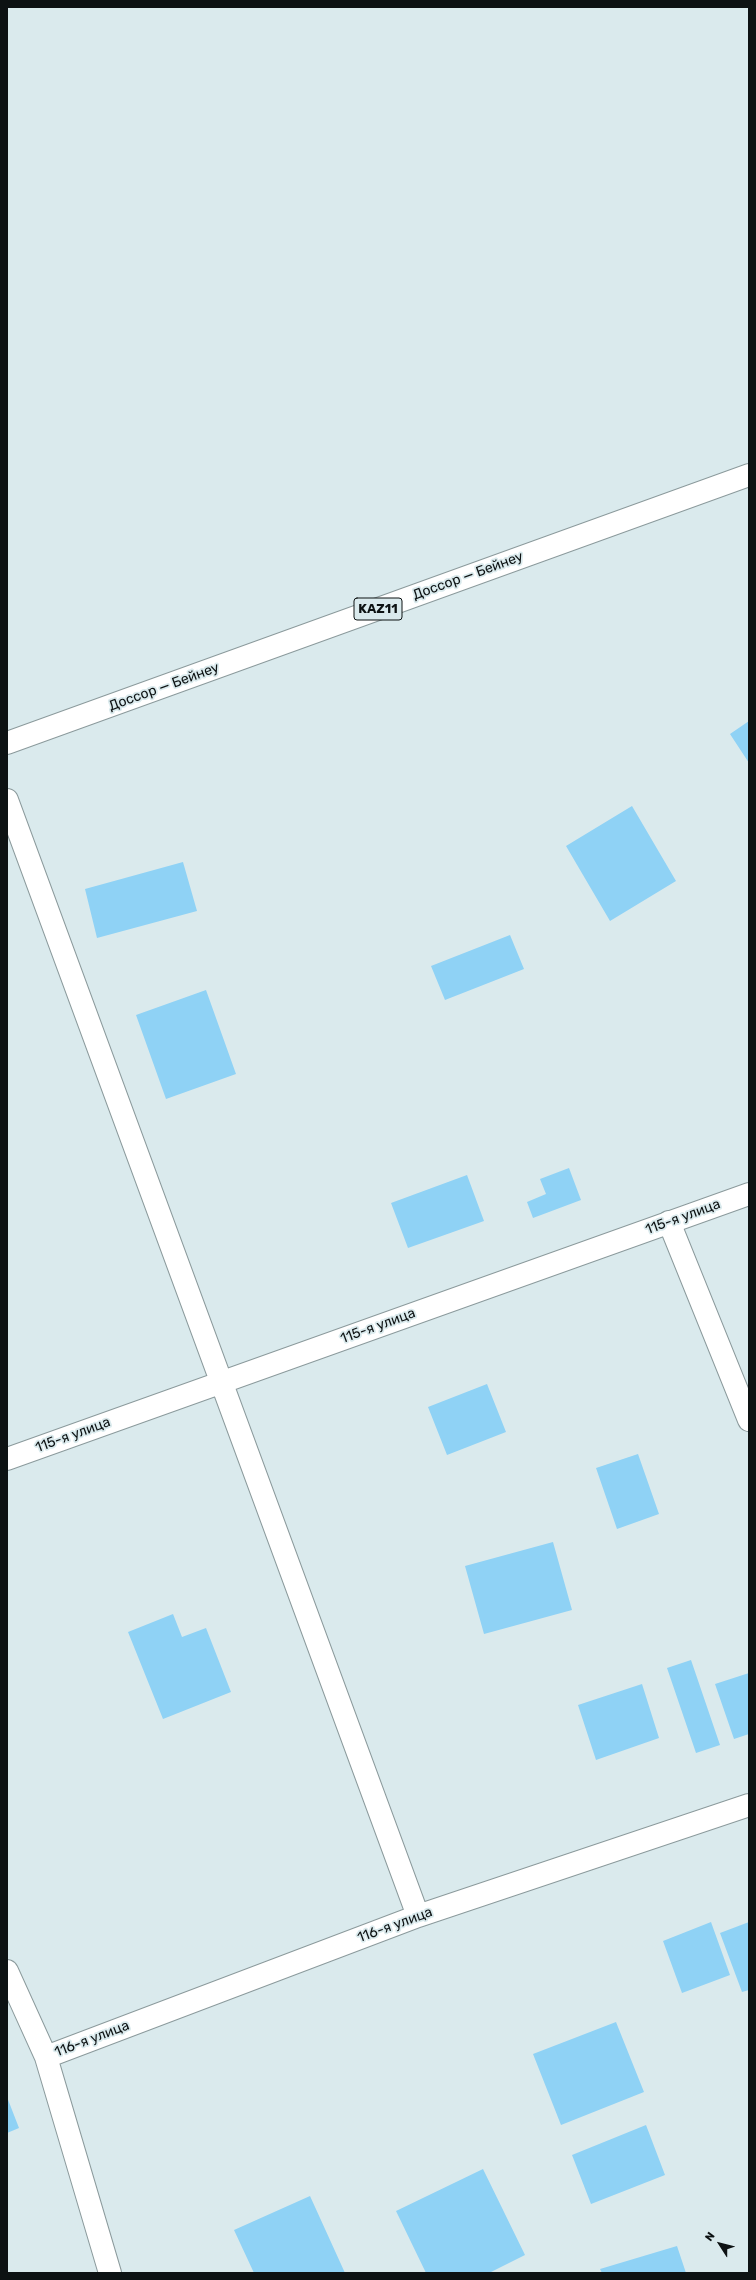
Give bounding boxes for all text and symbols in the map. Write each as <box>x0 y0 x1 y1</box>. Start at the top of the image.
street label: Доссор — Бейнеу <box>410 548 526 604</box>
road number: KAZ11 <box>354 598 402 620</box>
street label: Доссор — Бейнеу <box>106 659 222 715</box>
street label: 115-я улица <box>643 1196 723 1238</box>
street label: 115-я улица <box>338 1305 418 1347</box>
street label: 115-я улица <box>33 1414 113 1456</box>
street label: 116-я улица <box>355 1904 435 1946</box>
street label: 116-я улица <box>52 2017 132 2061</box>
north arrow <box>700 2224 740 2264</box>
text: N <box>702 2230 717 2244</box>

